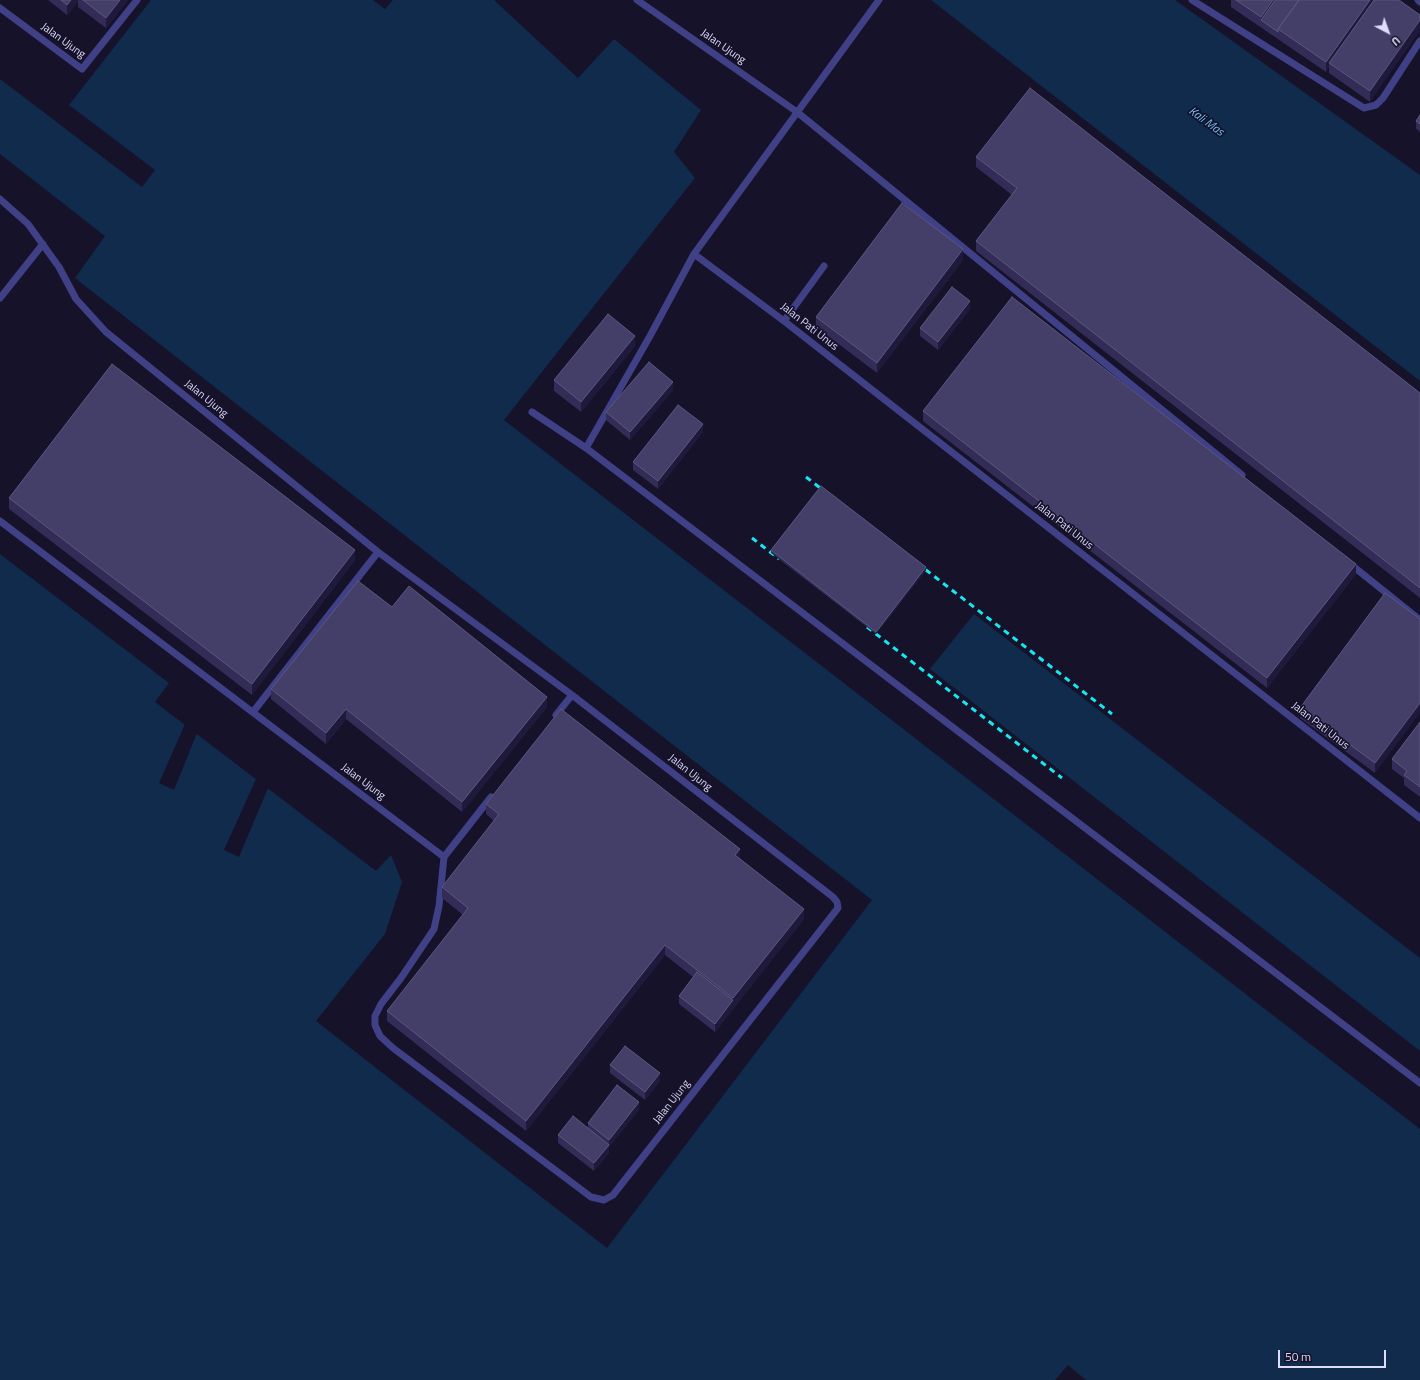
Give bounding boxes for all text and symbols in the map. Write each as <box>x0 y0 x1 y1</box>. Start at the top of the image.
north arrow <box>1368 12 1408 52</box>
street label: Jalan Ujung <box>38 20 88 62</box>
street label: Jalan Ujung <box>698 27 748 67</box>
text: U <box>1388 33 1404 49</box>
water label: Kali Mas <box>1186 104 1226 140</box>
street label: Jalan Pati Unus <box>777 300 841 354</box>
street label: Jalan Ujung <box>182 378 230 420</box>
street label: Jalan Pati Unus <box>1032 499 1096 553</box>
street label: Jalan Pati Unus <box>1288 699 1352 753</box>
street label: Jalan Ujung <box>665 752 715 794</box>
street label: Jalan Ujung <box>338 761 388 803</box>
street label: Jalan Ujung <box>651 1077 693 1127</box>
scale bar <box>1280 1342 1388 1368</box>
text: 50 m <box>1285 1347 1311 1366</box>

